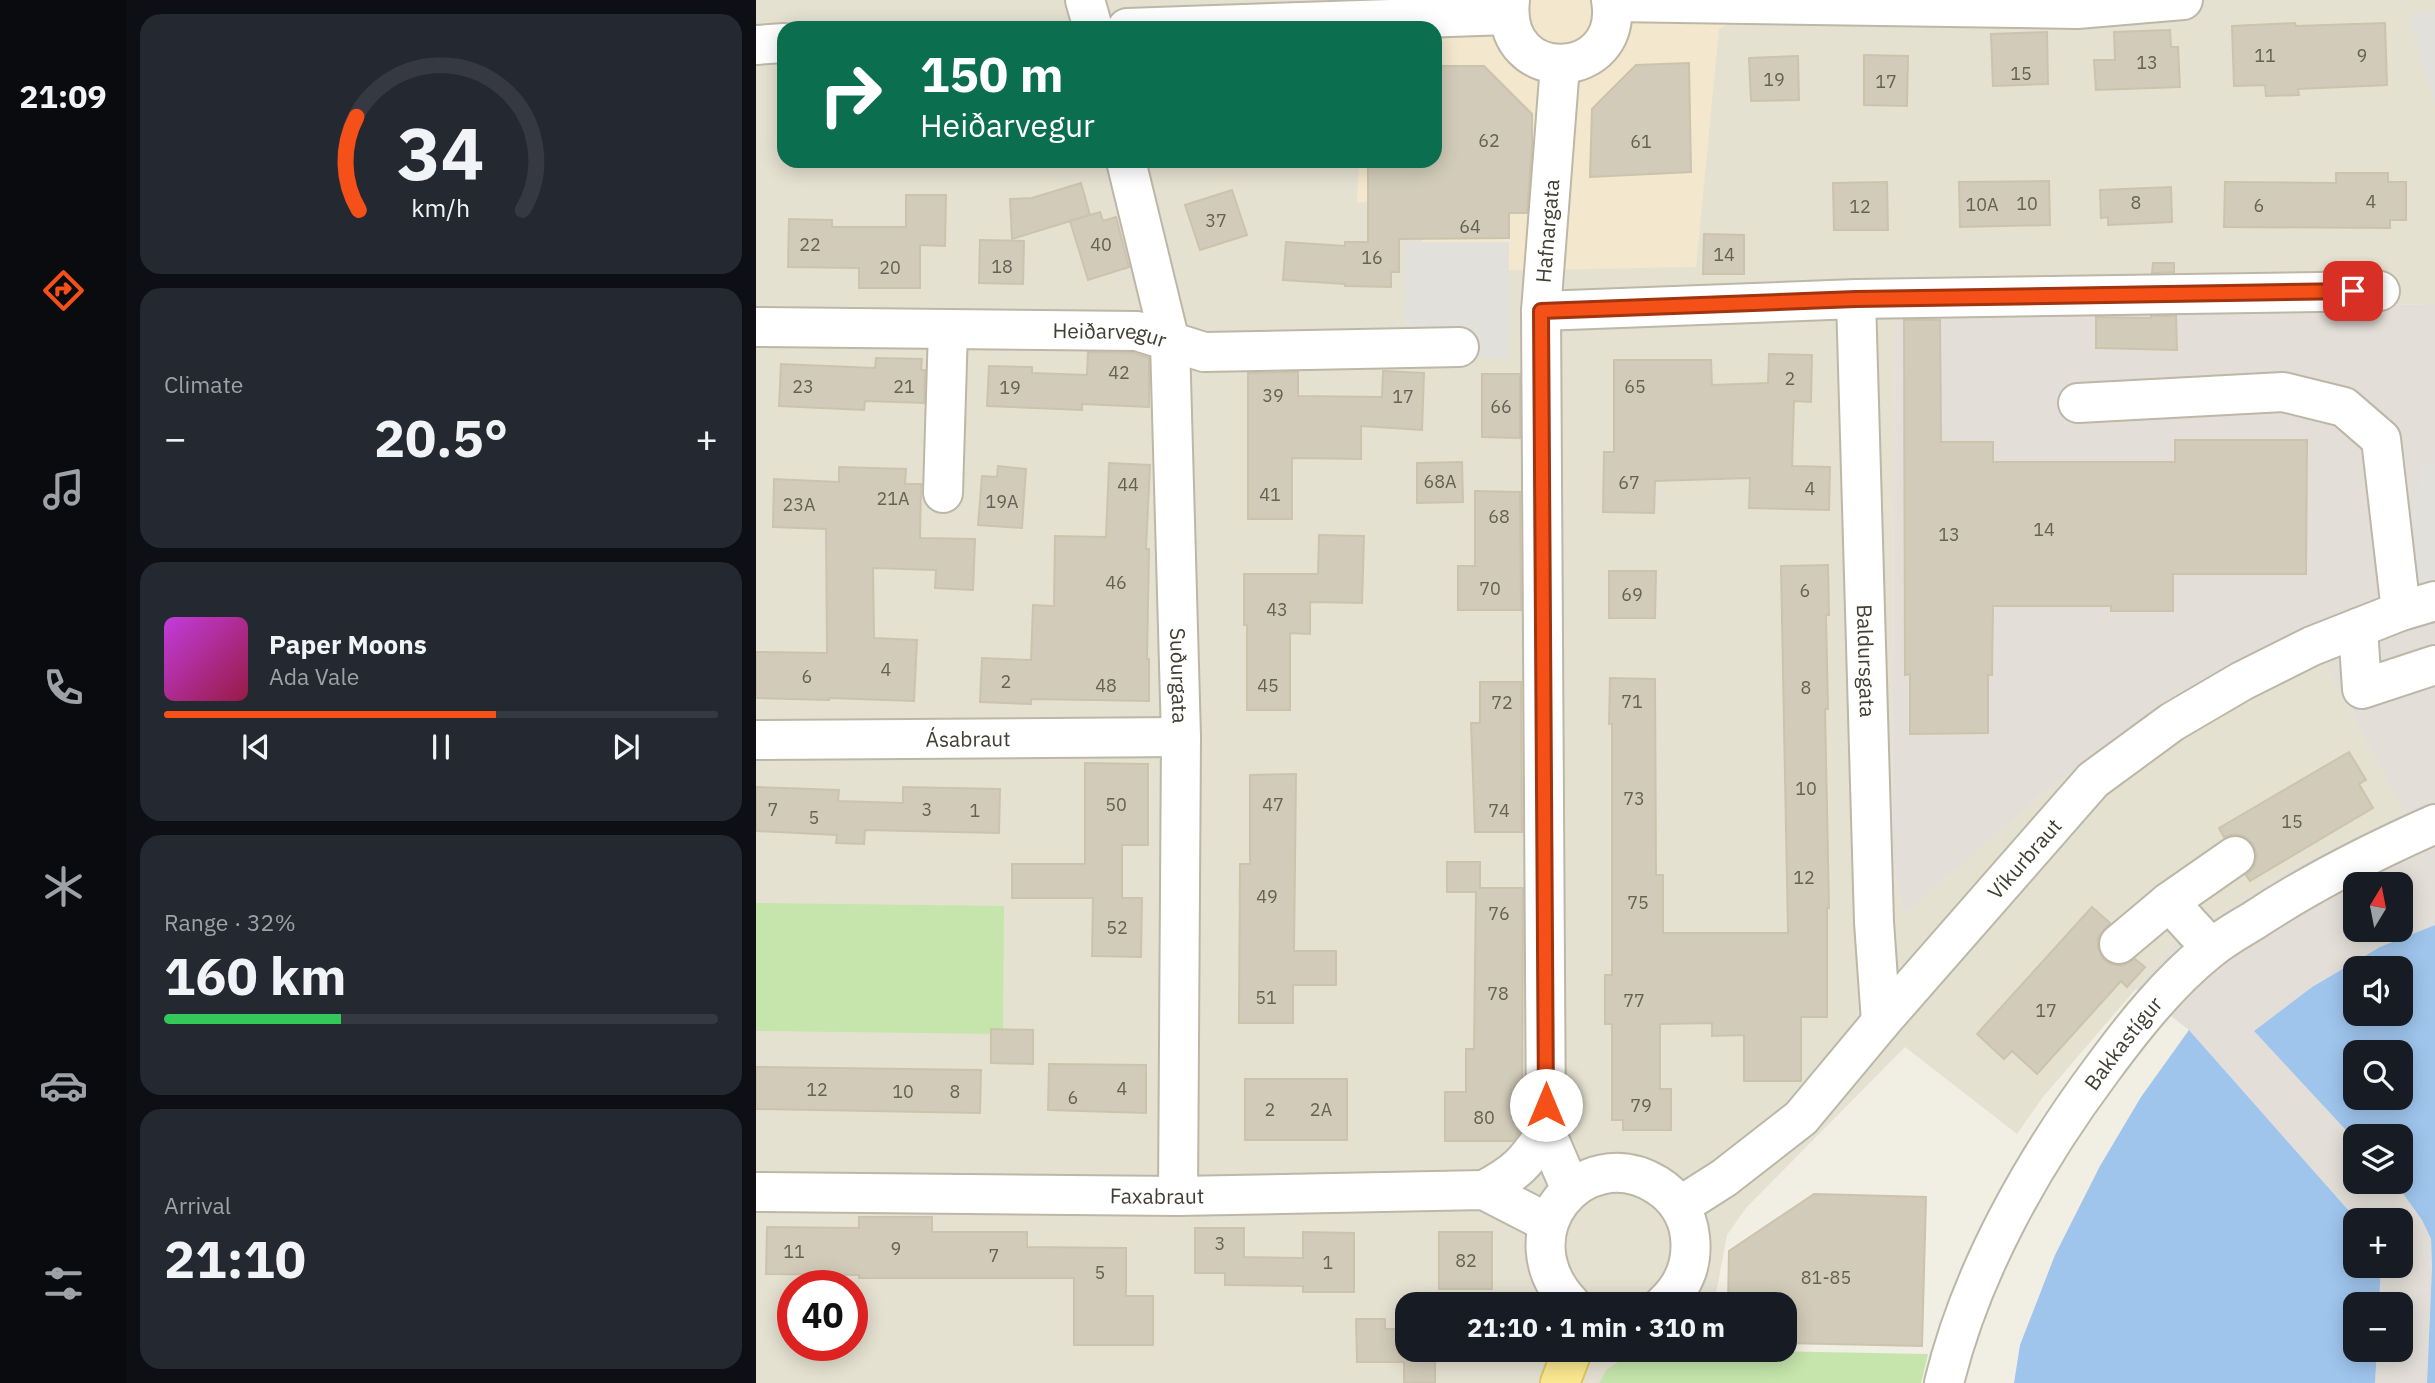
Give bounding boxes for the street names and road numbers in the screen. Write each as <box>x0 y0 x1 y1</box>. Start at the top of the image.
street label: Hafnargata <box>1529 178 1565 284</box>
street label: Heiðarvegur <box>1052 316 1170 354</box>
street label: Baldursgata <box>1851 604 1882 718</box>
street label: Suðurgata <box>1164 627 1195 724</box>
street label: Ásabraut <box>925 724 1011 753</box>
street label: Víkurbraut <box>1981 812 2067 905</box>
street label: Bakkastígur <box>2078 990 2168 1095</box>
street label: Faxabraut <box>1110 1181 1204 1210</box>

